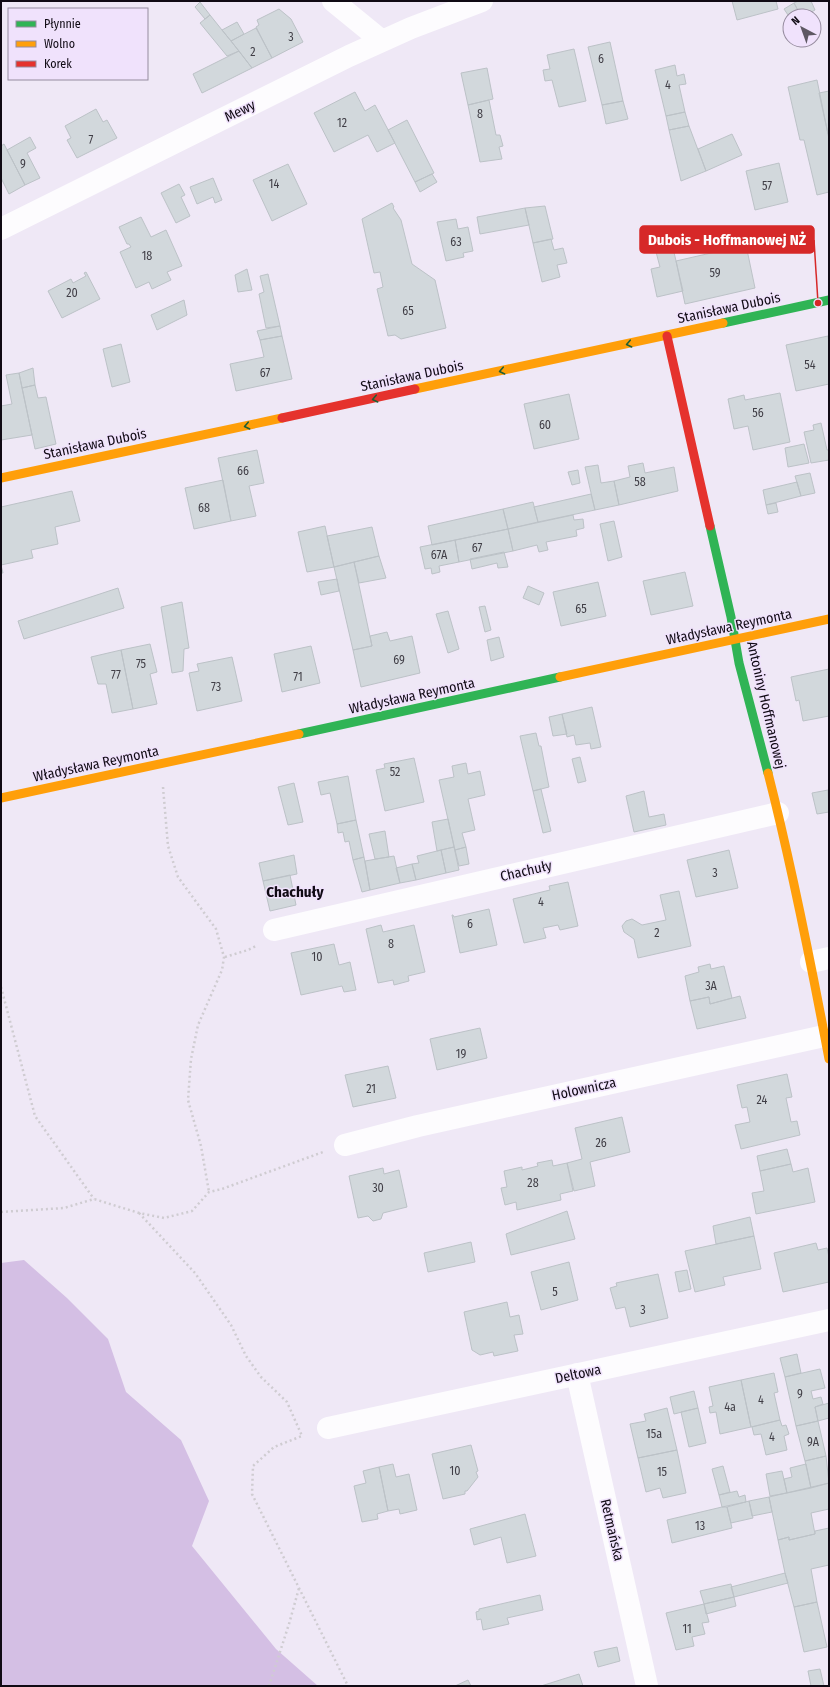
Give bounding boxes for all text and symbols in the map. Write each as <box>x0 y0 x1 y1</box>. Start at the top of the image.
legend <box>8 8 148 80</box>
north arrow <box>782 8 822 48</box>
text: N <box>789 14 803 28</box>
text: Płynnie <box>44 17 81 31</box>
house number: 3 <box>288 30 294 44</box>
text: Wolno <box>44 37 75 51</box>
house number: 2 <box>250 45 256 59</box>
house number: 6 <box>598 52 604 66</box>
text: Korek <box>44 57 72 71</box>
house number: 4 <box>665 78 671 92</box>
street label: Mewy <box>222 96 259 126</box>
house number: 8 <box>477 107 483 121</box>
house number: 12 <box>337 116 347 130</box>
house number: 7 <box>89 133 94 147</box>
house number: 9 <box>20 157 26 171</box>
house number: 14 <box>269 177 279 191</box>
house number: 57 <box>762 179 772 193</box>
callout: Dubois - Hoffmanowej NŻ <box>640 226 814 253</box>
text: Dubois - Hoffmanowej NŻ <box>648 231 807 249</box>
house number: 63 <box>450 235 462 249</box>
house number: 18 <box>142 249 152 263</box>
house number: 59 <box>709 266 721 280</box>
house number: 20 <box>66 286 78 300</box>
street label: Stanisława Dubois <box>676 289 782 327</box>
house number: 65 <box>402 304 414 318</box>
one-way arrow <box>626 340 632 348</box>
street label: Stanisława Dubois <box>359 357 465 395</box>
house number: 54 <box>804 358 816 372</box>
house number: 67 <box>260 366 270 380</box>
one-way arrow <box>499 367 505 375</box>
one-way arrow <box>371 394 378 402</box>
house number: 56 <box>752 406 764 420</box>
house number: 60 <box>539 418 551 432</box>
one-way arrow <box>244 421 251 429</box>
street label: Stanisława Dubois <box>42 425 148 463</box>
house number: 66 <box>237 464 249 478</box>
house number: 58 <box>634 475 646 489</box>
house number: 68 <box>198 501 210 515</box>
house number: 67 <box>472 541 482 555</box>
house number: 67A <box>431 548 448 562</box>
house number: 65 <box>575 602 587 616</box>
street label: Władysława Reymonta <box>665 605 793 649</box>
street label: Antoniny Hoffmanowej <box>743 639 789 771</box>
house number: 69 <box>393 653 405 667</box>
house number: 75 <box>136 657 147 671</box>
house number: 77 <box>111 668 121 682</box>
house number: 71 <box>293 670 303 684</box>
street label: Władysława Reymonta <box>348 674 476 718</box>
house number: 73 <box>211 680 221 694</box>
street label: Władysława Reymonta <box>32 742 160 786</box>
house number: 52 <box>390 765 400 779</box>
street label: Chachuły <box>499 857 554 885</box>
house number: 3 <box>712 866 718 880</box>
district label: Chachuły <box>266 883 325 901</box>
house number: 4 <box>538 895 544 909</box>
house number: 6 <box>467 917 473 931</box>
house number: 2 <box>654 926 660 940</box>
house number: 8 <box>388 937 394 951</box>
house number: 10 <box>312 950 322 964</box>
house number: 3A <box>705 979 718 993</box>
house number: 19 <box>456 1047 466 1061</box>
street label: Holownicza <box>550 1074 618 1104</box>
house number: 21 <box>366 1082 376 1096</box>
house number: 24 <box>757 1093 768 1107</box>
house number: 26 <box>595 1136 607 1150</box>
house number: 28 <box>527 1176 539 1190</box>
house number: 30 <box>372 1181 384 1195</box>
house number: 5 <box>552 1285 558 1299</box>
house number: 3 <box>640 1303 646 1317</box>
street label: Deltowa <box>554 1361 603 1387</box>
house number: 9 <box>797 1387 803 1401</box>
house number: 4 <box>758 1393 764 1407</box>
house number: 4a <box>724 1400 736 1414</box>
house number: 15a <box>646 1427 662 1441</box>
house number: 4 <box>769 1430 775 1444</box>
house number: 9A <box>807 1435 820 1449</box>
house number: 10 <box>450 1464 460 1478</box>
house number: 15 <box>657 1465 668 1479</box>
street label: Retmańska <box>597 1497 627 1563</box>
house number: 13 <box>695 1519 705 1533</box>
house number: 11 <box>682 1622 692 1636</box>

